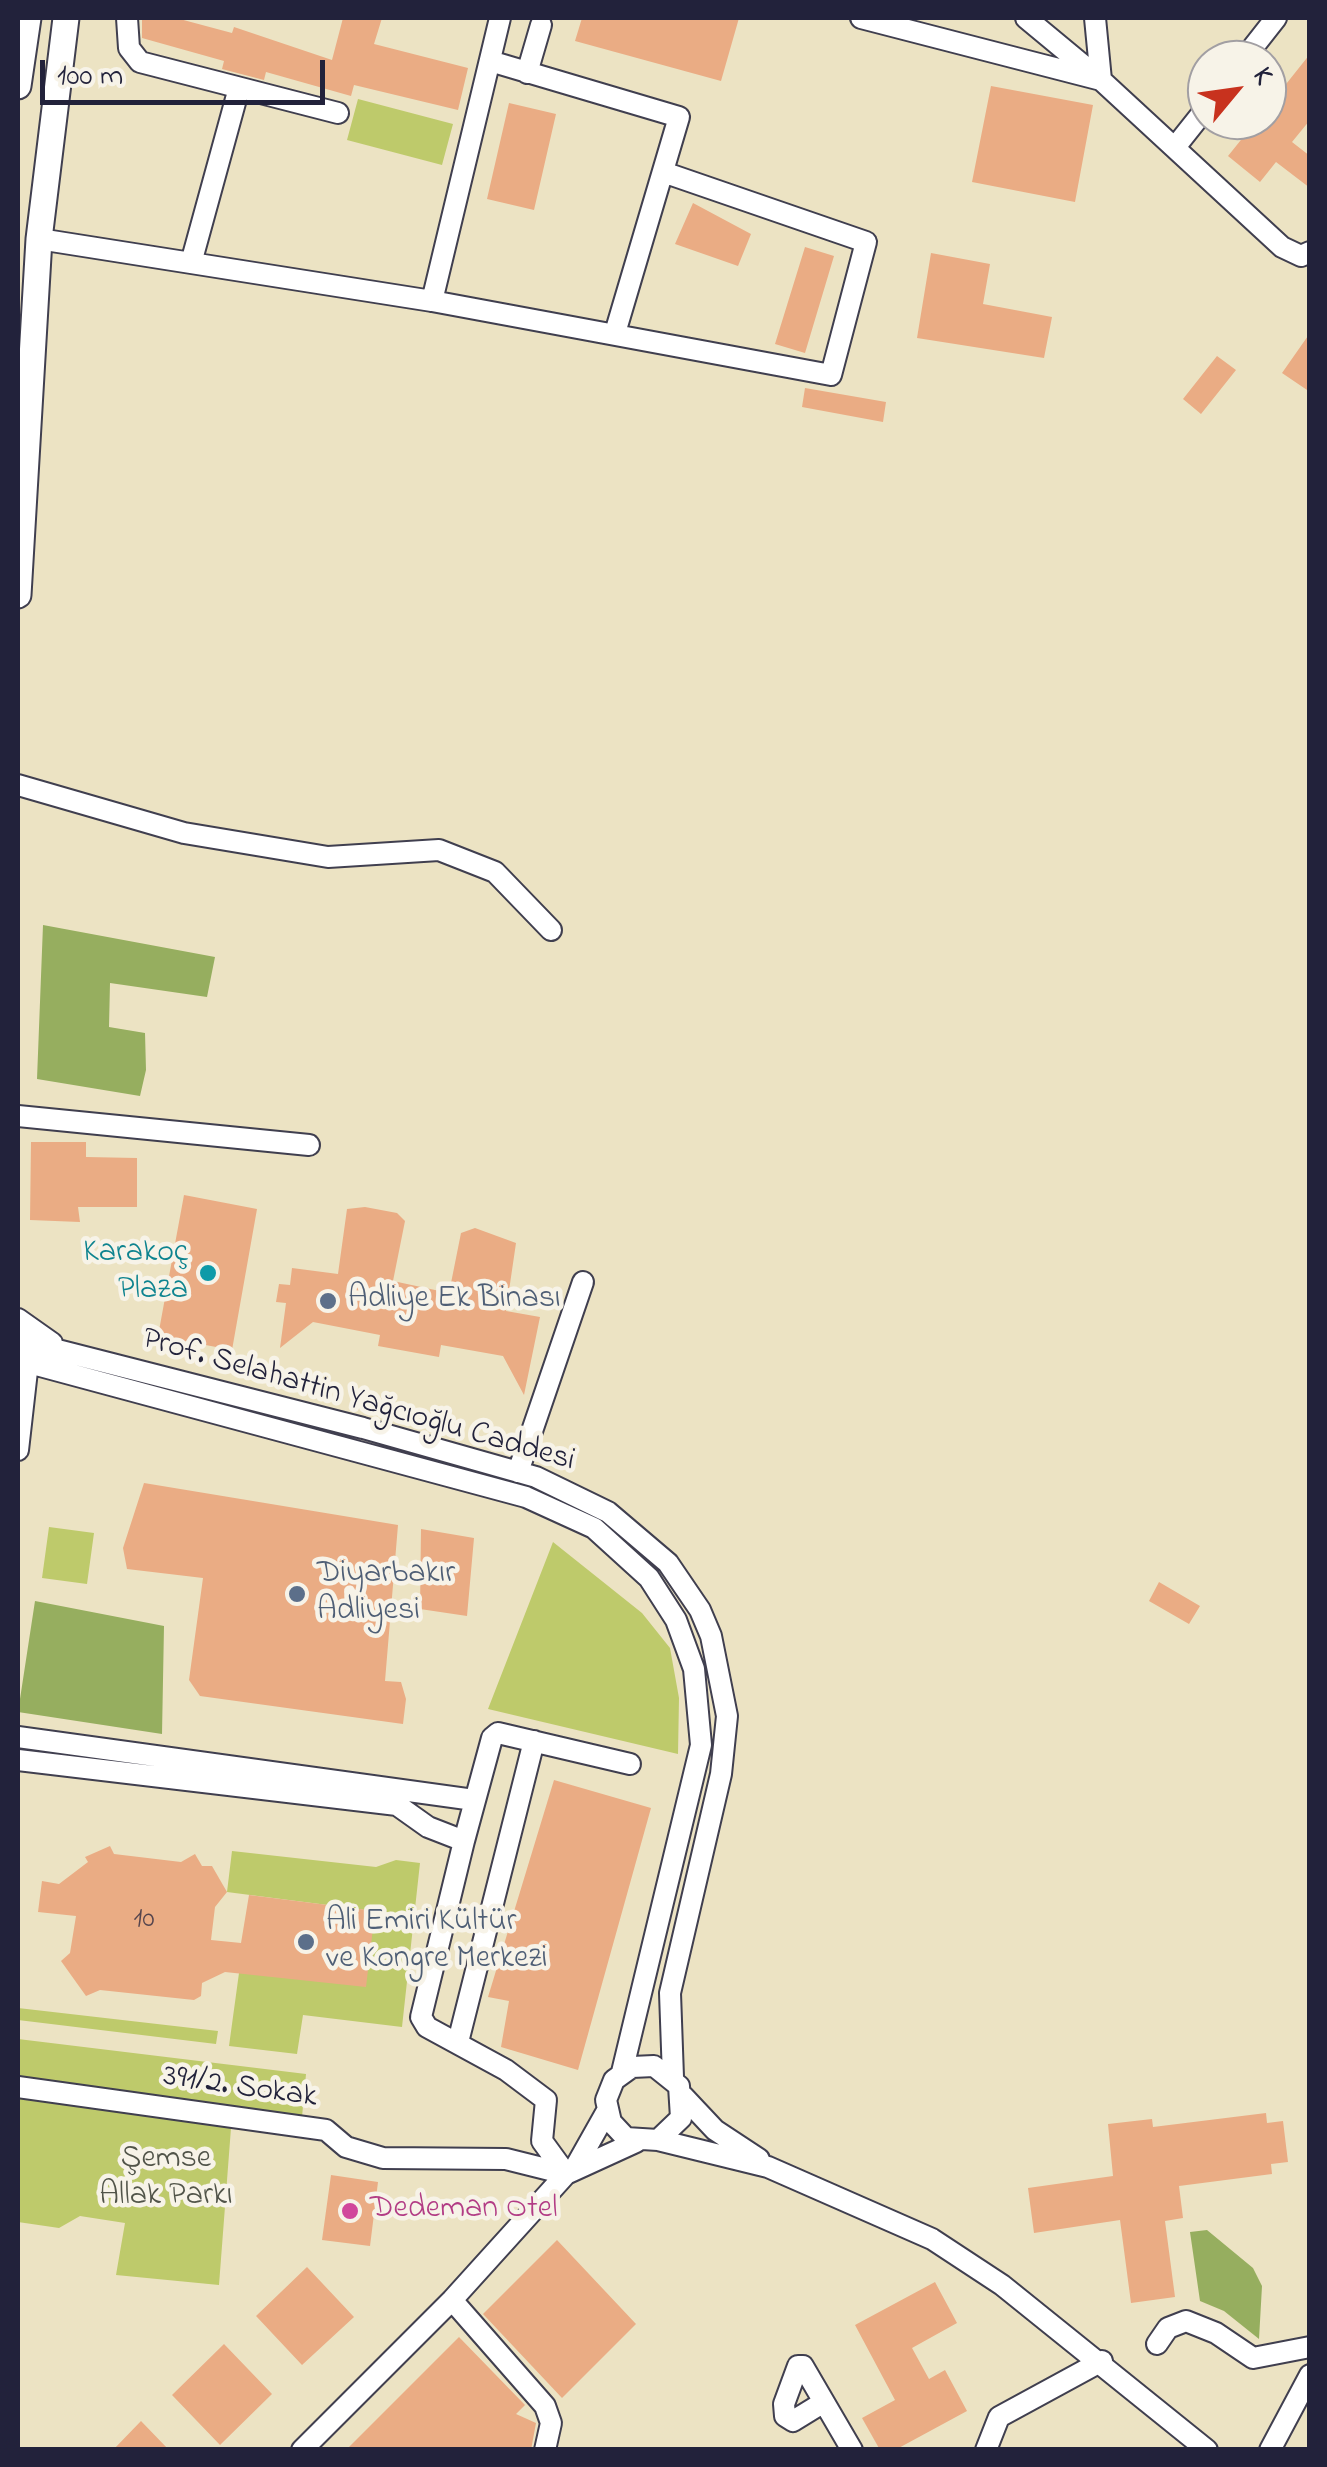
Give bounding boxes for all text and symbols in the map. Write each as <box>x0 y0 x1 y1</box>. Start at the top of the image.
scale bar <box>45 40 330 102</box>
north arrow <box>1187 40 1287 140</box>
text: 100 m <box>57 55 123 99</box>
text: K <box>1241 60 1283 92</box>
place label: Karakoç Plaza <box>83 1236 188 1311</box>
marker: Karakoç Plaza <box>197 1262 219 1284</box>
place label: Adliye Ek Binası <box>348 1282 561 1320</box>
marker: Adliye Ek Binası <box>317 1290 339 1312</box>
street label: Prof. Selahattin Yağcıoğlu Caddesi <box>137 1322 579 1482</box>
place label: Diyarbakır Adliyesi <box>317 1557 455 1632</box>
marker: Diyarbakır Adliyesi <box>286 1583 308 1605</box>
house number: 10 <box>134 1904 154 1938</box>
place label: Ali Emiri Kültür ve Kongre Merkezi <box>326 1905 547 1980</box>
marker: Ali Emiri Kültür ve Kongre Merkezi <box>295 1931 317 1953</box>
street label: 391/2. Sokak <box>161 2059 319 2119</box>
park label: Şemse Allak Parkı <box>99 2142 233 2217</box>
place label: Dedeman Otel <box>370 2192 558 2230</box>
marker: Dedeman Otel <box>339 2200 361 2222</box>

